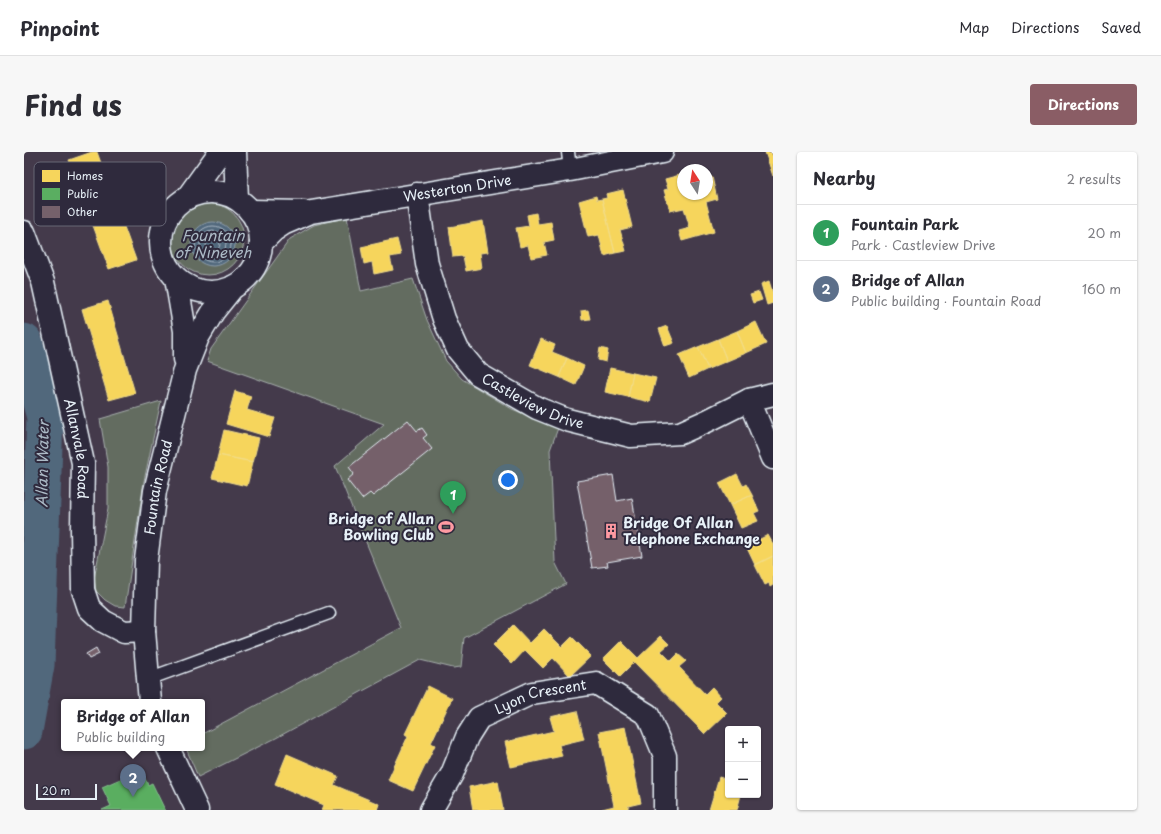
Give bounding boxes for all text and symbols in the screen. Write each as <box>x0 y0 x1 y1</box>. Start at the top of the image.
text: Pinpoint <box>20 14 100 42</box>
text: Map <box>959 17 989 38</box>
text: Directions <box>1011 17 1079 38</box>
text: Saved <box>1101 17 1141 38</box>
text: Find us <box>24 83 122 126</box>
button: Directions <box>1030 84 1137 125</box>
legend <box>34 162 166 226</box>
north arrow <box>677 164 713 200</box>
text: Nearby <box>813 165 875 191</box>
text: Homes <box>67 167 103 184</box>
street label: Westerton Drive <box>402 169 513 207</box>
text: 2 results <box>1067 169 1121 188</box>
text: Public <box>67 185 98 202</box>
text: Other <box>67 203 98 220</box>
text: Fountain Park <box>851 212 959 235</box>
water label: Fountain of Nineveh <box>175 223 251 263</box>
text: 1 <box>823 223 829 242</box>
text: 20 m <box>1087 223 1121 242</box>
text: Park · Castleview Drive <box>851 235 996 254</box>
text: Bridge of Allan <box>851 268 965 291</box>
text: 2 <box>821 279 831 298</box>
text: 160 m <box>1082 279 1121 298</box>
text: Public building · Fountain Road <box>851 291 1041 310</box>
street label: Castleview Drive <box>478 367 586 434</box>
street label: Allanvale Road <box>59 396 94 499</box>
water label: Allan Water <box>29 418 54 507</box>
street label: Fountain Road <box>138 437 177 536</box>
your location <box>498 470 518 490</box>
pin: 1 <box>440 481 466 514</box>
place label: Bridge of Allan Bowling Club <box>328 508 434 545</box>
place label: Bridge Of Allan Telephone Exchange <box>623 512 760 549</box>
sports icon: Bridge of Allan Bowling Club <box>437 518 455 536</box>
building icon: Bridge Of Allan Telephone Exchange <box>602 522 620 540</box>
street label: Lyon Crescent <box>491 674 588 719</box>
popup <box>61 699 205 751</box>
text: Bridge of Allan <box>76 704 190 727</box>
map controls <box>725 726 761 798</box>
button: + <box>725 726 761 762</box>
text: Public building <box>76 727 165 746</box>
button: − <box>725 762 761 798</box>
pin: 2 <box>120 764 146 797</box>
scale bar <box>36 782 97 801</box>
text: 20 m <box>42 782 70 799</box>

